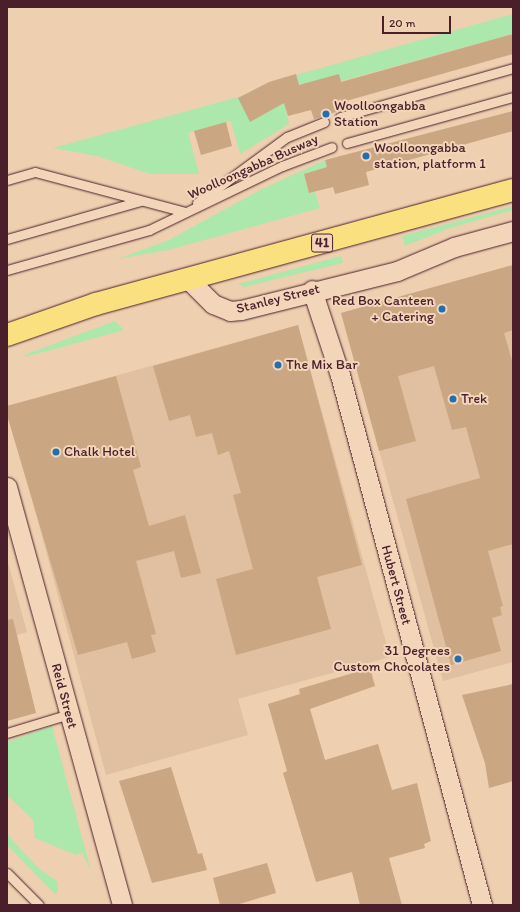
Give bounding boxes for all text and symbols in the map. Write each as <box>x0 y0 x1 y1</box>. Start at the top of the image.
scale bar <box>384 8 453 34</box>
text: 20 m <box>389 16 416 30</box>
place label: Woolloongabba Station <box>334 98 426 130</box>
marker: Woolloongabba Station <box>321 109 331 119</box>
street label: Woolloongabba Busway <box>185 131 321 203</box>
place label: Woolloongabba station, platform 1 <box>374 140 486 172</box>
marker: Woolloongabba station, platform 1 <box>361 151 371 161</box>
road number: 41 <box>311 232 333 254</box>
street label: Stanley Street <box>235 281 321 317</box>
place label: Red Box Canteen + Catering <box>331 293 434 326</box>
marker: Red Box Canteen + Catering <box>437 304 447 314</box>
place label: The Mix Bar <box>286 357 358 373</box>
marker: The Mix Bar <box>273 360 283 370</box>
place label: Trek <box>461 391 487 407</box>
marker: Trek <box>448 394 458 404</box>
place label: Chalk Hotel <box>64 444 135 460</box>
marker: Chalk Hotel <box>51 447 61 457</box>
street label: Hubert Street <box>377 543 415 627</box>
place label: 31 Degrees Custom Chocolates <box>333 643 450 676</box>
marker: 31 Degrees Custom Chocolates <box>453 654 463 664</box>
street label: Reid Street <box>47 662 81 730</box>

